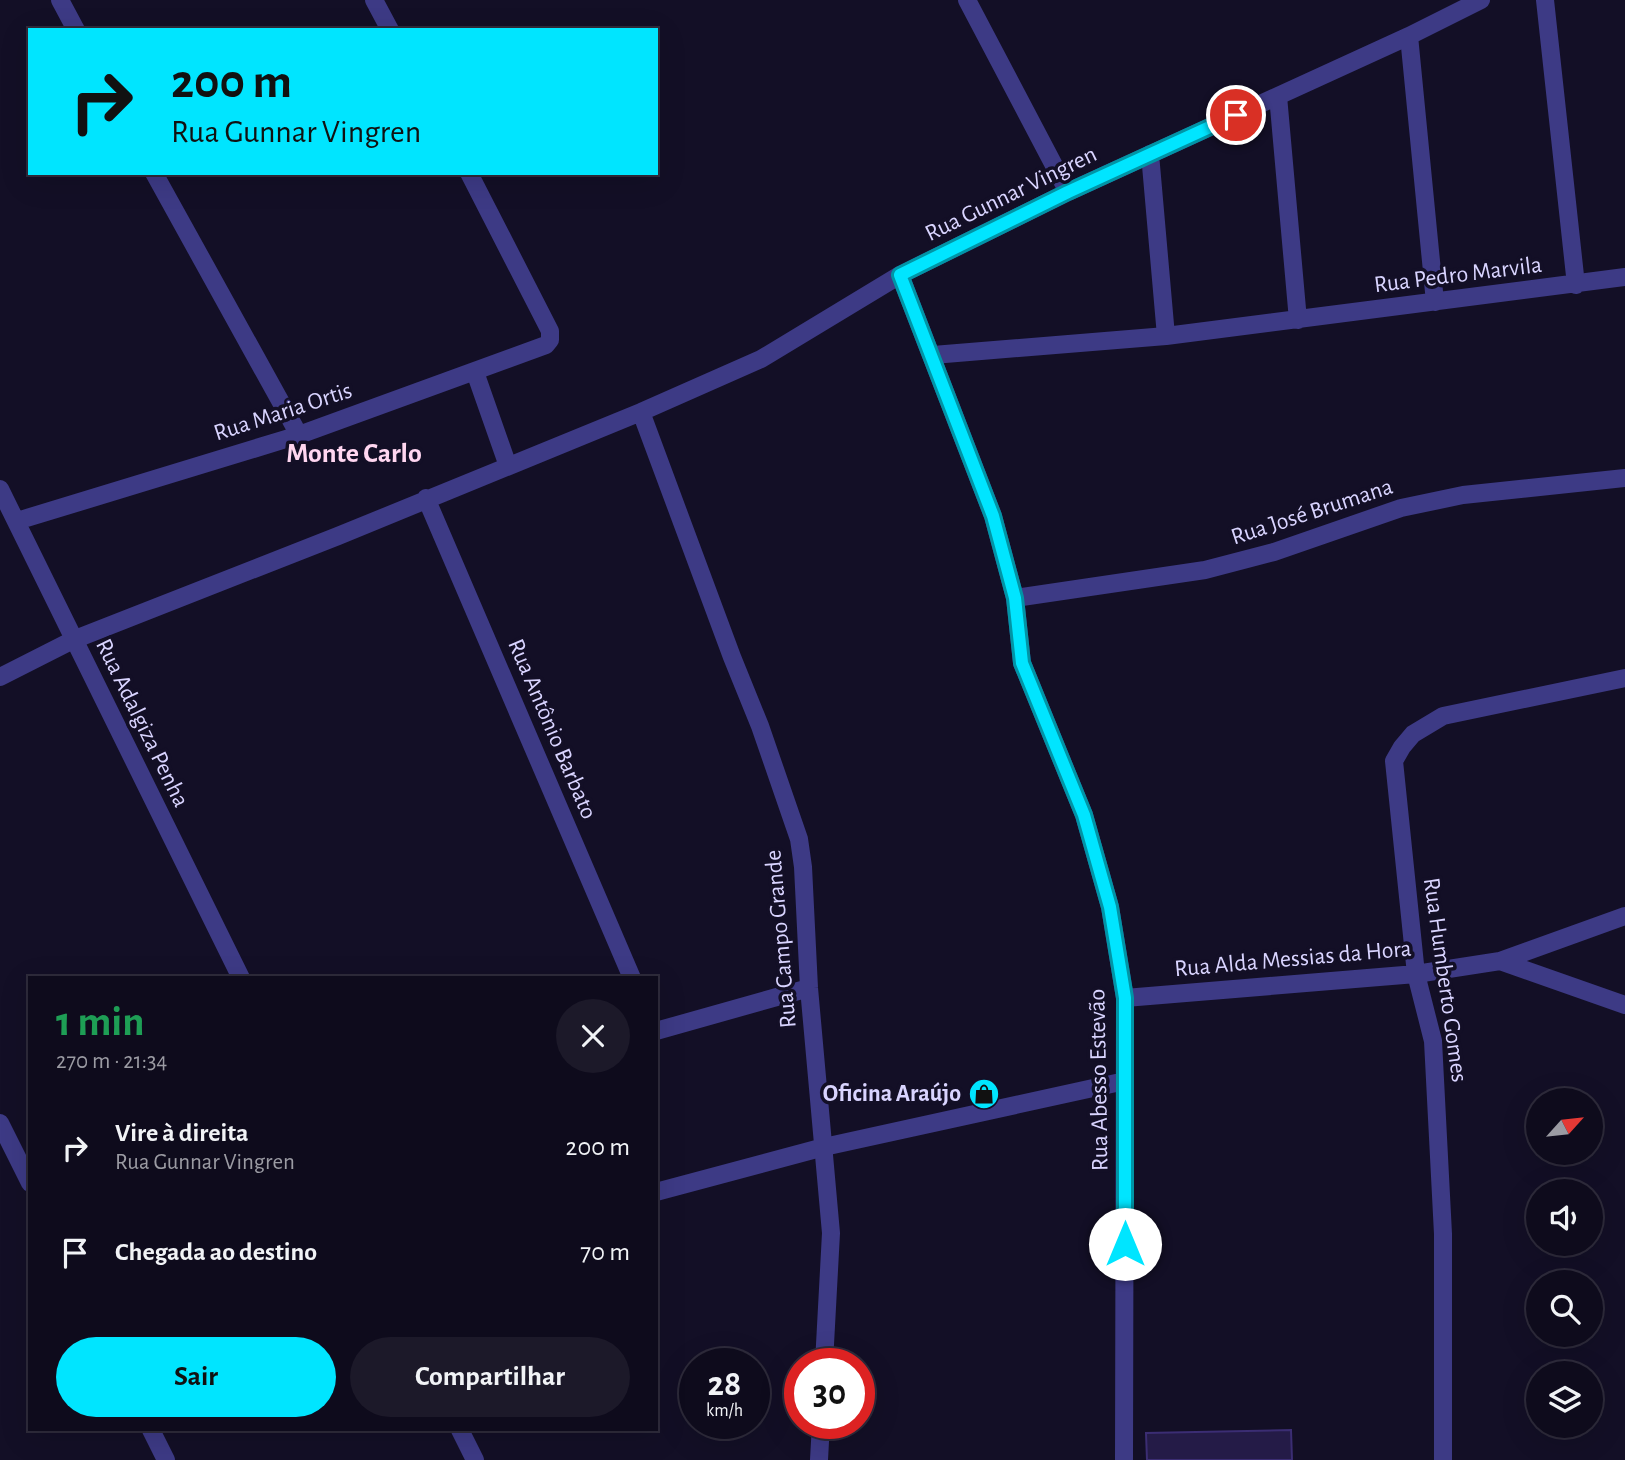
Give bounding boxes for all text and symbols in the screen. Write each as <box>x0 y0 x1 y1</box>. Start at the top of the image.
icon: right <box>56 56 147 147</box>
text: 200 m <box>171 58 292 107</box>
pin <box>1206 85 1266 145</box>
icon: arrive <box>1217 96 1255 134</box>
text: Rua Gunnar Vingren <box>171 116 421 148</box>
street label: Rua Gunnar Vingren <box>921 142 1101 246</box>
street label: Rua Pedro Marvila <box>1373 253 1543 297</box>
street label: Rua Maria Ortis <box>211 378 355 446</box>
district label: Monte Carlo <box>286 440 422 468</box>
street label: Rua José Brumana <box>1228 475 1396 549</box>
street label: Rua Adalgiza Penha <box>91 635 193 811</box>
street label: Rua Antônio Barbato <box>503 635 601 823</box>
street label: Rua Campo Grande <box>761 849 801 1029</box>
street label: Rua Humberto Gomes <box>1419 876 1471 1084</box>
street label: Rua Alda Messias da Hora <box>1173 937 1413 981</box>
street label: Rua Abesso Estevão <box>1085 989 1113 1171</box>
button: close <box>556 999 630 1073</box>
text: 1 min <box>56 1001 145 1043</box>
text: 270 m · 21:34 <box>56 1050 167 1073</box>
shop icon: Oficina Araújo <box>967 1077 1001 1111</box>
place label: Oficina Araújo <box>823 1082 961 1106</box>
north arrow <box>1526 1088 1603 1166</box>
map controls <box>1526 1088 1603 1438</box>
text: Vire à direita <box>115 1120 249 1146</box>
icon: right <box>56 1129 94 1167</box>
text: 200 m <box>566 1134 630 1160</box>
text: Rua Gunnar Vingren <box>115 1151 295 1174</box>
button: sound <box>1526 1179 1603 1256</box>
position arrow <box>1088 1207 1162 1281</box>
icon: arrive <box>56 1234 94 1272</box>
text: Chegada ao destino <box>115 1239 317 1265</box>
text: 70 m <box>580 1239 630 1265</box>
button: search <box>1526 1270 1603 1347</box>
button: Sair <box>56 1337 336 1417</box>
button: Compartilhar <box>350 1337 630 1417</box>
speed limit sign: 30 <box>784 1348 875 1439</box>
button: layers <box>1526 1361 1603 1438</box>
text: 28 <box>708 1367 741 1402</box>
text: km/h <box>706 1402 743 1420</box>

